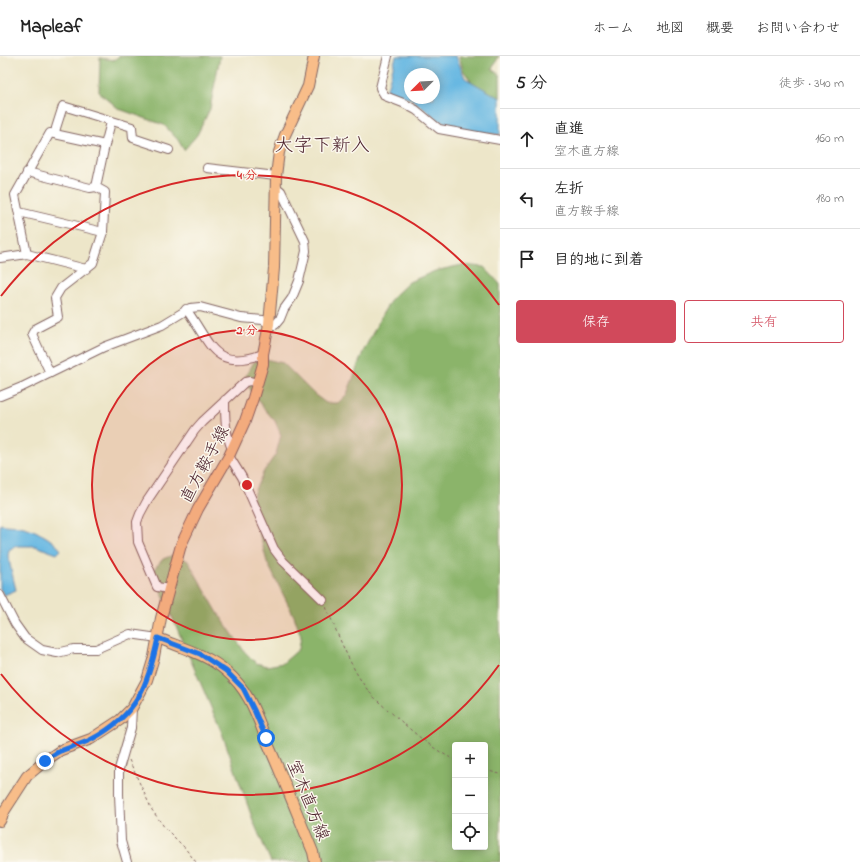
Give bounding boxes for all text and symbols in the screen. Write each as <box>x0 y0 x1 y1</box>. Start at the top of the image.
text: Mapleaf <box>20 14 82 41</box>
text: ホーム <box>593 18 634 39</box>
text: 地図 <box>656 18 684 39</box>
text: 概要 <box>706 18 734 39</box>
text: お問い合わせ <box>756 18 840 39</box>
north arrow <box>404 68 440 104</box>
text: 5 分 <box>516 71 547 96</box>
text: 徒歩 · 340 m <box>779 74 844 93</box>
text: 直進 <box>554 118 584 140</box>
icon: ahead <box>516 128 538 150</box>
text: 160 m <box>815 129 844 148</box>
district label: 大字下新入 <box>274 133 370 160</box>
text: 室木直方線 <box>554 142 619 161</box>
text: 4 分 <box>236 167 257 185</box>
text: 左折 <box>554 178 584 200</box>
icon: left <box>516 188 538 210</box>
text: 180 m <box>816 189 844 208</box>
text: 直方鞍手線 <box>554 202 619 221</box>
icon: arrive <box>516 248 538 270</box>
text: 目的地に到着 <box>554 249 644 271</box>
button: 保存 <box>516 300 676 343</box>
button: 共有 <box>684 300 844 343</box>
text: 2 分 <box>236 322 257 340</box>
street label: 直方鞍手線 <box>174 421 236 508</box>
centre of rings <box>240 478 254 492</box>
route start <box>257 729 275 747</box>
map controls <box>452 742 488 850</box>
button: + <box>452 742 488 778</box>
route end <box>36 752 54 770</box>
street label: 室木直方線 <box>280 756 335 845</box>
button: − <box>452 778 488 814</box>
button: locate <box>452 814 488 850</box>

